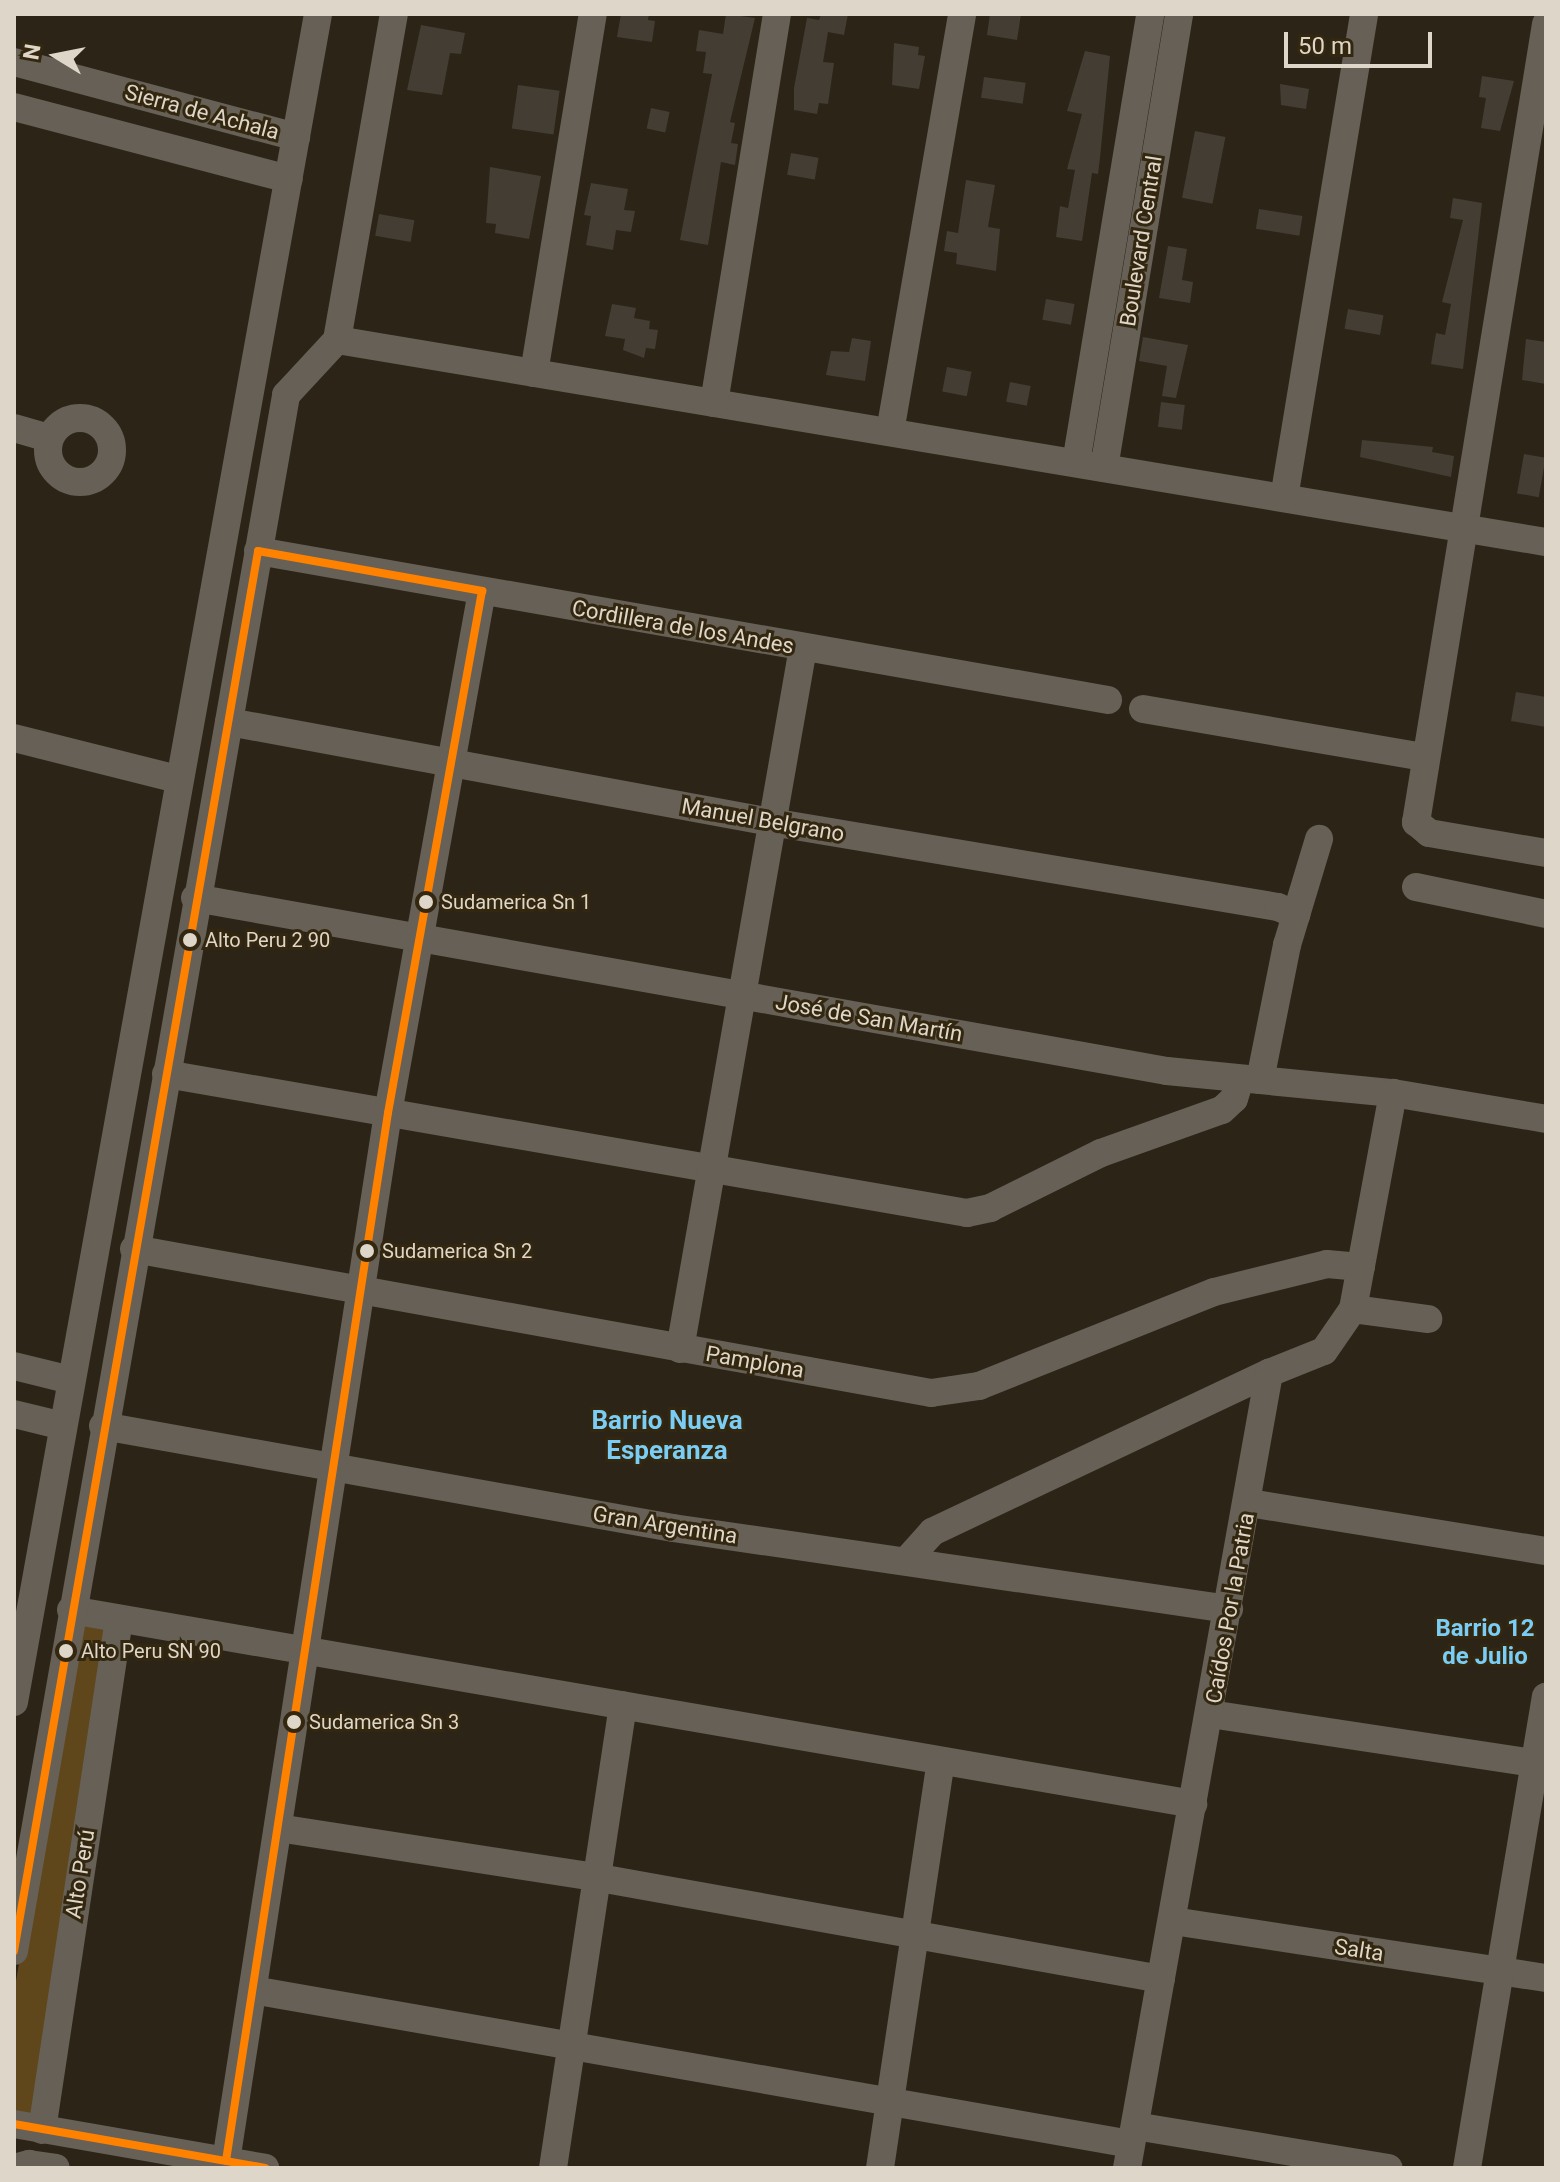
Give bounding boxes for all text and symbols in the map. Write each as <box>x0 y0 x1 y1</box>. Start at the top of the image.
north arrow <box>16 16 96 96</box>
scale bar <box>1288 16 1436 66</box>
text: 50 m <box>1298 32 1352 60</box>
text: N <box>18 42 46 62</box>
street label: Sierra de Achala <box>122 79 282 145</box>
street label: Boulevard Central <box>1114 154 1168 328</box>
street label: Cordillera de los Andes <box>570 594 796 660</box>
street label: Manuel Belgrano <box>680 793 846 847</box>
place label: Sudamerica Sn 1 <box>441 890 591 914</box>
marker: Sudamerica Sn 1 <box>418 894 434 910</box>
place label: Alto Peru 2 90 <box>205 928 330 952</box>
marker: Alto Peru 2 90 <box>182 932 198 948</box>
street label: José de San Martín <box>774 989 964 1047</box>
place label: Sudamerica Sn 2 <box>382 1239 532 1263</box>
marker: Sudamerica Sn 2 <box>359 1243 375 1259</box>
street label: Pamplona <box>704 1340 806 1384</box>
district label: Barrio Nueva Esperanza <box>591 1405 743 1466</box>
street label: Gran Argentina <box>591 1501 739 1549</box>
street label: Caídos Por la Patria <box>1200 1511 1260 1705</box>
district label: Barrio 12 de Julio <box>1435 1615 1535 1671</box>
place label: Alto Peru SN 90 <box>81 1639 221 1663</box>
marker: Alto Peru SN 90 <box>58 1643 74 1659</box>
place label: Sudamerica Sn 3 <box>309 1710 459 1734</box>
marker: Sudamerica Sn 3 <box>286 1714 302 1730</box>
street label: Alto Perú <box>60 1828 100 1920</box>
street label: Salta <box>1332 1933 1386 1967</box>

